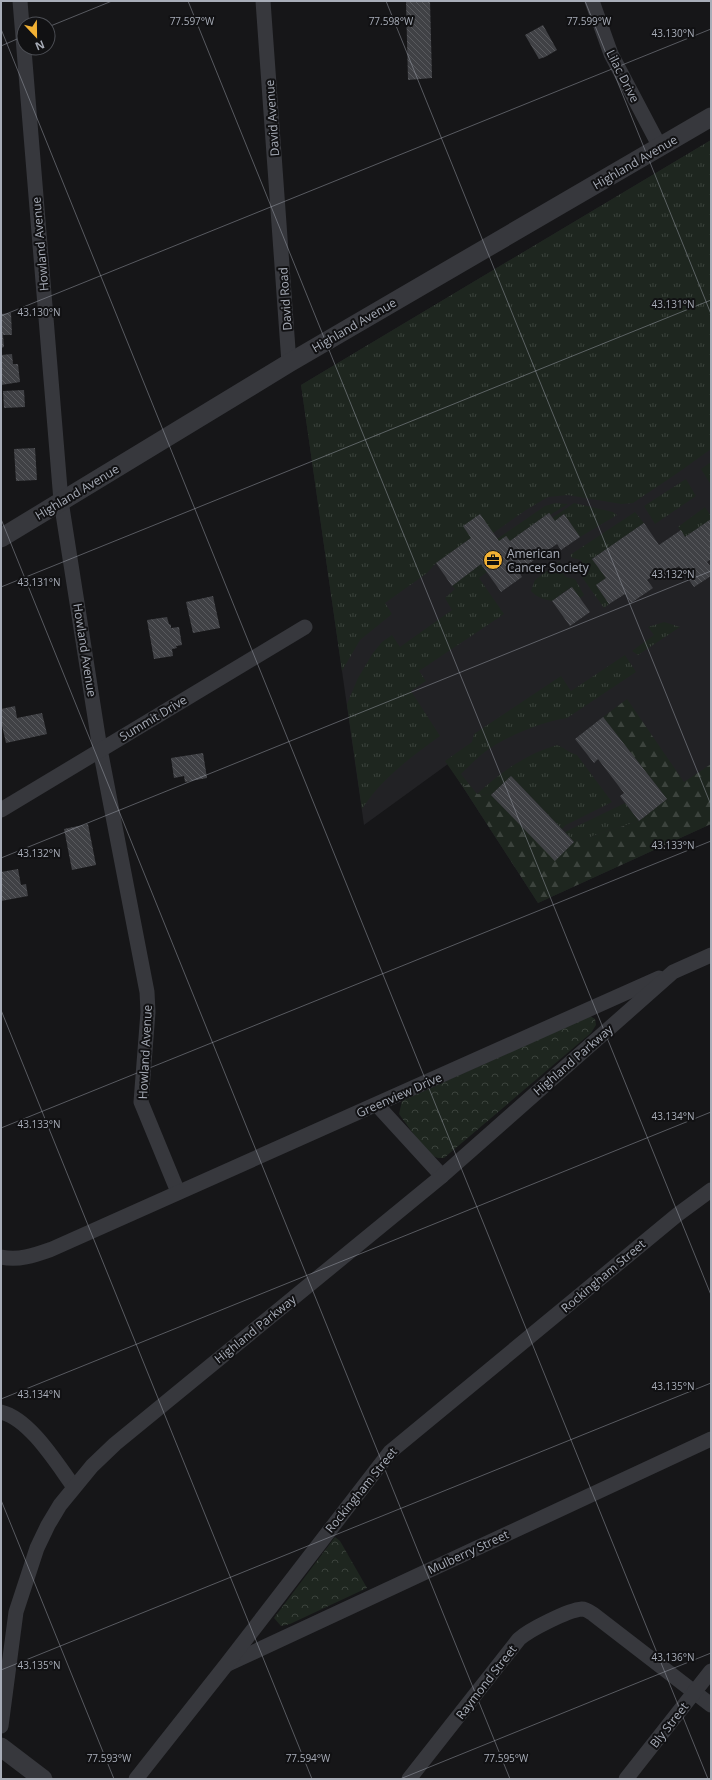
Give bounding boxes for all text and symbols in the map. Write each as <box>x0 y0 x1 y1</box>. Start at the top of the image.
text: 77.597°W <box>170 14 215 28</box>
text: 77.598°W <box>369 14 414 28</box>
text: 77.599°W <box>567 14 612 28</box>
north arrow <box>16 16 56 56</box>
text: 43.130°N <box>651 26 695 40</box>
text: N <box>33 37 47 54</box>
street label: Lilac Drive <box>602 47 644 106</box>
street label: David Avenue <box>261 79 283 157</box>
street label: Highland Avenue <box>590 131 681 193</box>
street label: Howland Avenue <box>27 196 53 292</box>
street label: David Road <box>274 267 296 331</box>
street label: Highland Avenue <box>309 294 400 356</box>
text: 43.131°N <box>651 297 695 311</box>
text: 43.130°N <box>17 305 61 319</box>
street label: Highland Avenue <box>32 460 122 524</box>
place label: American Cancer Society <box>507 545 590 576</box>
office icon: American Cancer Society <box>482 549 504 571</box>
text: 43.132°N <box>651 567 695 581</box>
text: 43.131°N <box>17 575 61 589</box>
street label: Howland Avenue <box>69 602 101 698</box>
street label: Summit Drive <box>116 691 190 745</box>
text: 43.133°N <box>651 838 695 852</box>
text: 43.132°N <box>17 846 61 860</box>
street label: Howland Avenue <box>134 1004 156 1100</box>
street label: Highland Parkway <box>530 1020 617 1099</box>
street label: Greenview Drive <box>354 1068 445 1121</box>
text: 43.134°N <box>651 1109 695 1123</box>
text: 43.133°N <box>17 1117 61 1131</box>
street label: Rockingham Street <box>557 1236 649 1316</box>
street label: Highland Parkway <box>211 1290 300 1367</box>
text: 43.135°N <box>651 1379 695 1393</box>
text: 43.134°N <box>17 1387 61 1401</box>
street label: Rockingham Street <box>321 1444 401 1536</box>
street label: Mulberry Street <box>425 1526 511 1578</box>
street label: Raymond Street <box>452 1641 520 1723</box>
text: 43.136°N <box>651 1650 695 1664</box>
text: 43.135°N <box>17 1658 61 1672</box>
street label: Bly Street <box>646 1699 692 1751</box>
text: 77.593°W <box>87 1751 132 1765</box>
text: 77.594°W <box>286 1751 331 1765</box>
text: 77.595°W <box>484 1751 529 1765</box>

